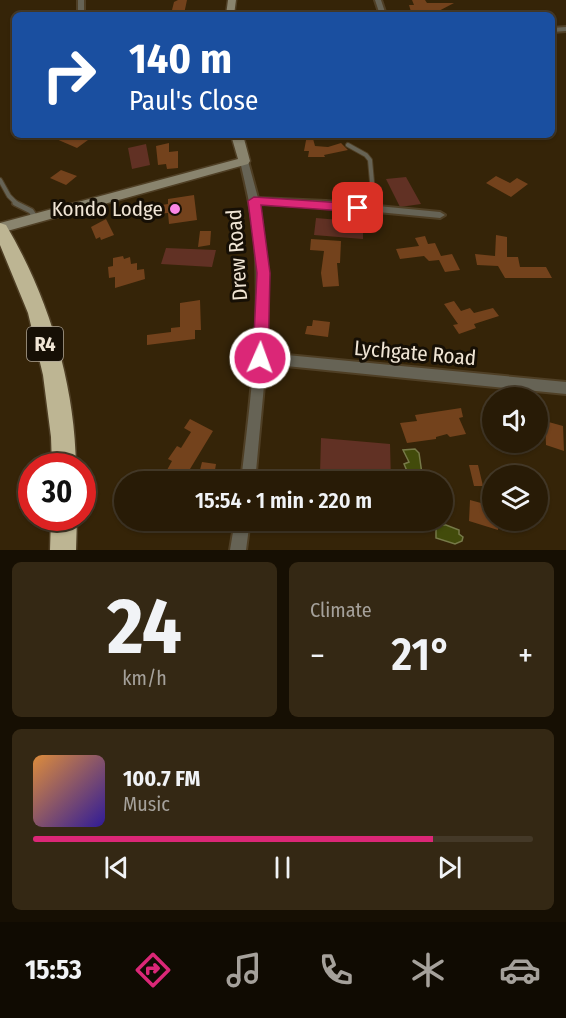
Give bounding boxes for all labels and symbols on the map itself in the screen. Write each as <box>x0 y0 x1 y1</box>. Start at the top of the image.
pin <box>332 182 383 233</box>
place label: Kondo Lodge <box>52 196 163 222</box>
marker: Kondo Lodge <box>168 202 182 216</box>
street label: Drew Road <box>221 208 253 302</box>
position arrow <box>228 326 292 390</box>
road number: R4 <box>27 327 63 361</box>
street label: Lychgate Road <box>353 335 477 371</box>
speed limit sign: 30 <box>18 453 96 531</box>

